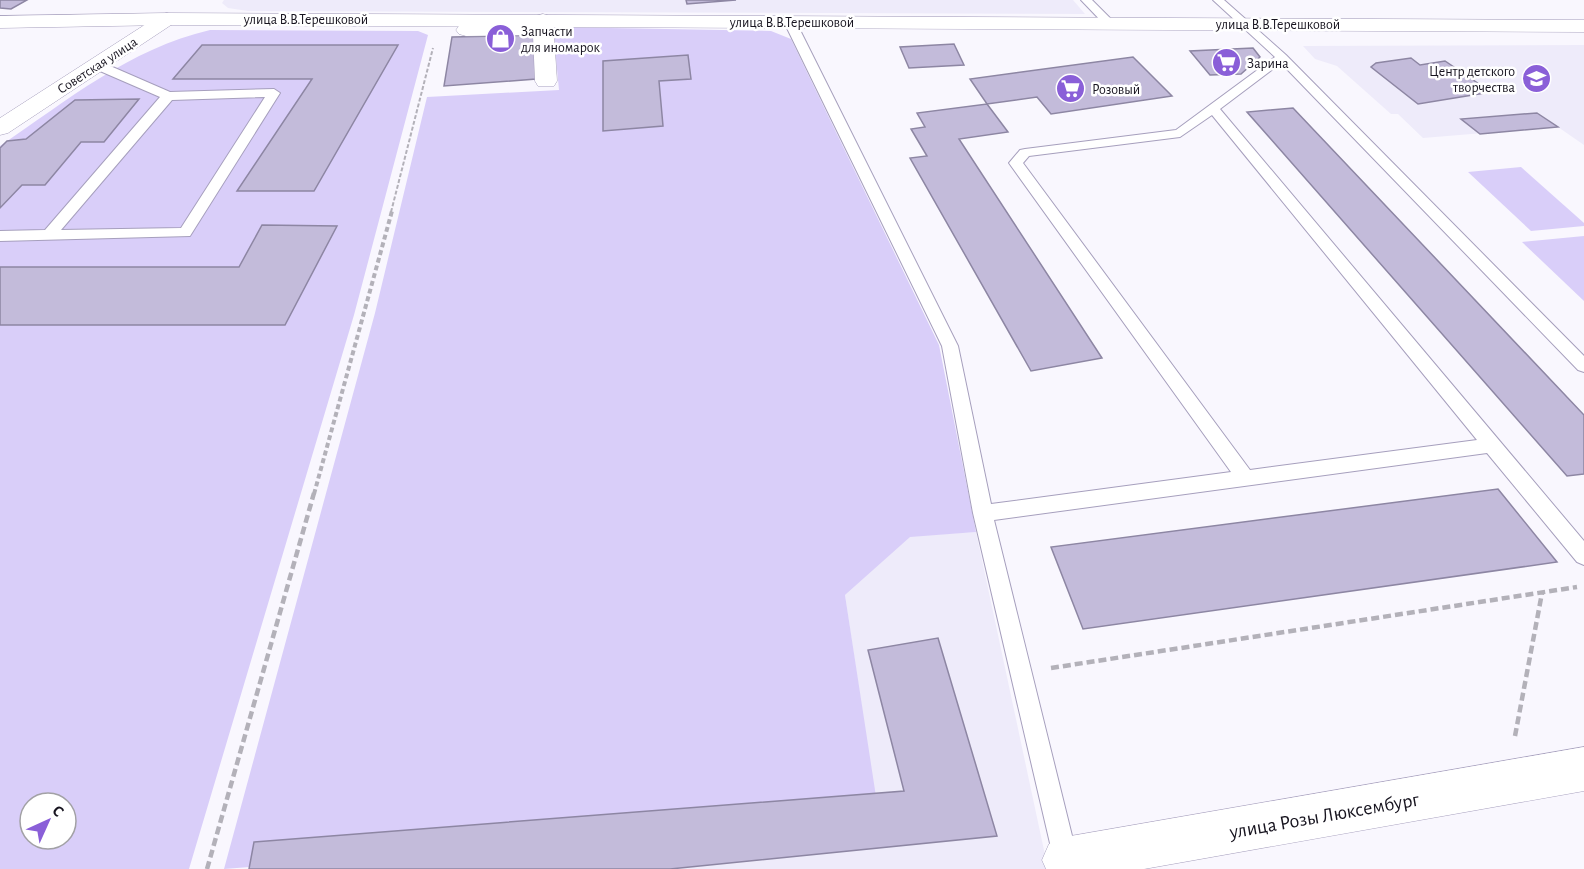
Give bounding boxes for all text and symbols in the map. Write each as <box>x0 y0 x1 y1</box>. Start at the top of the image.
street label: улица В.В.Терешковой <box>243 13 368 27</box>
street label: улица В.В.Терешковой <box>729 16 854 30</box>
street label: улица В.В.Терешковой <box>1215 18 1340 32</box>
shop icon: Запчасти для иномарок <box>484 23 516 55</box>
place label: Запчасти для иномарок <box>521 25 600 55</box>
street label: Советская улица <box>55 35 140 97</box>
supermarket icon: Зарина <box>1210 47 1242 79</box>
place label: Зарина <box>1247 57 1289 71</box>
school or university icon: Центр детского творчества <box>1520 63 1552 95</box>
place label: Центр детского творчества <box>1429 65 1516 95</box>
supermarket icon: Розовый <box>1055 73 1087 105</box>
place label: Розовый <box>1092 83 1140 97</box>
street label: улица Розы Люксембург <box>1227 789 1421 843</box>
north arrow <box>18 791 78 851</box>
text: С <box>49 802 67 820</box>

